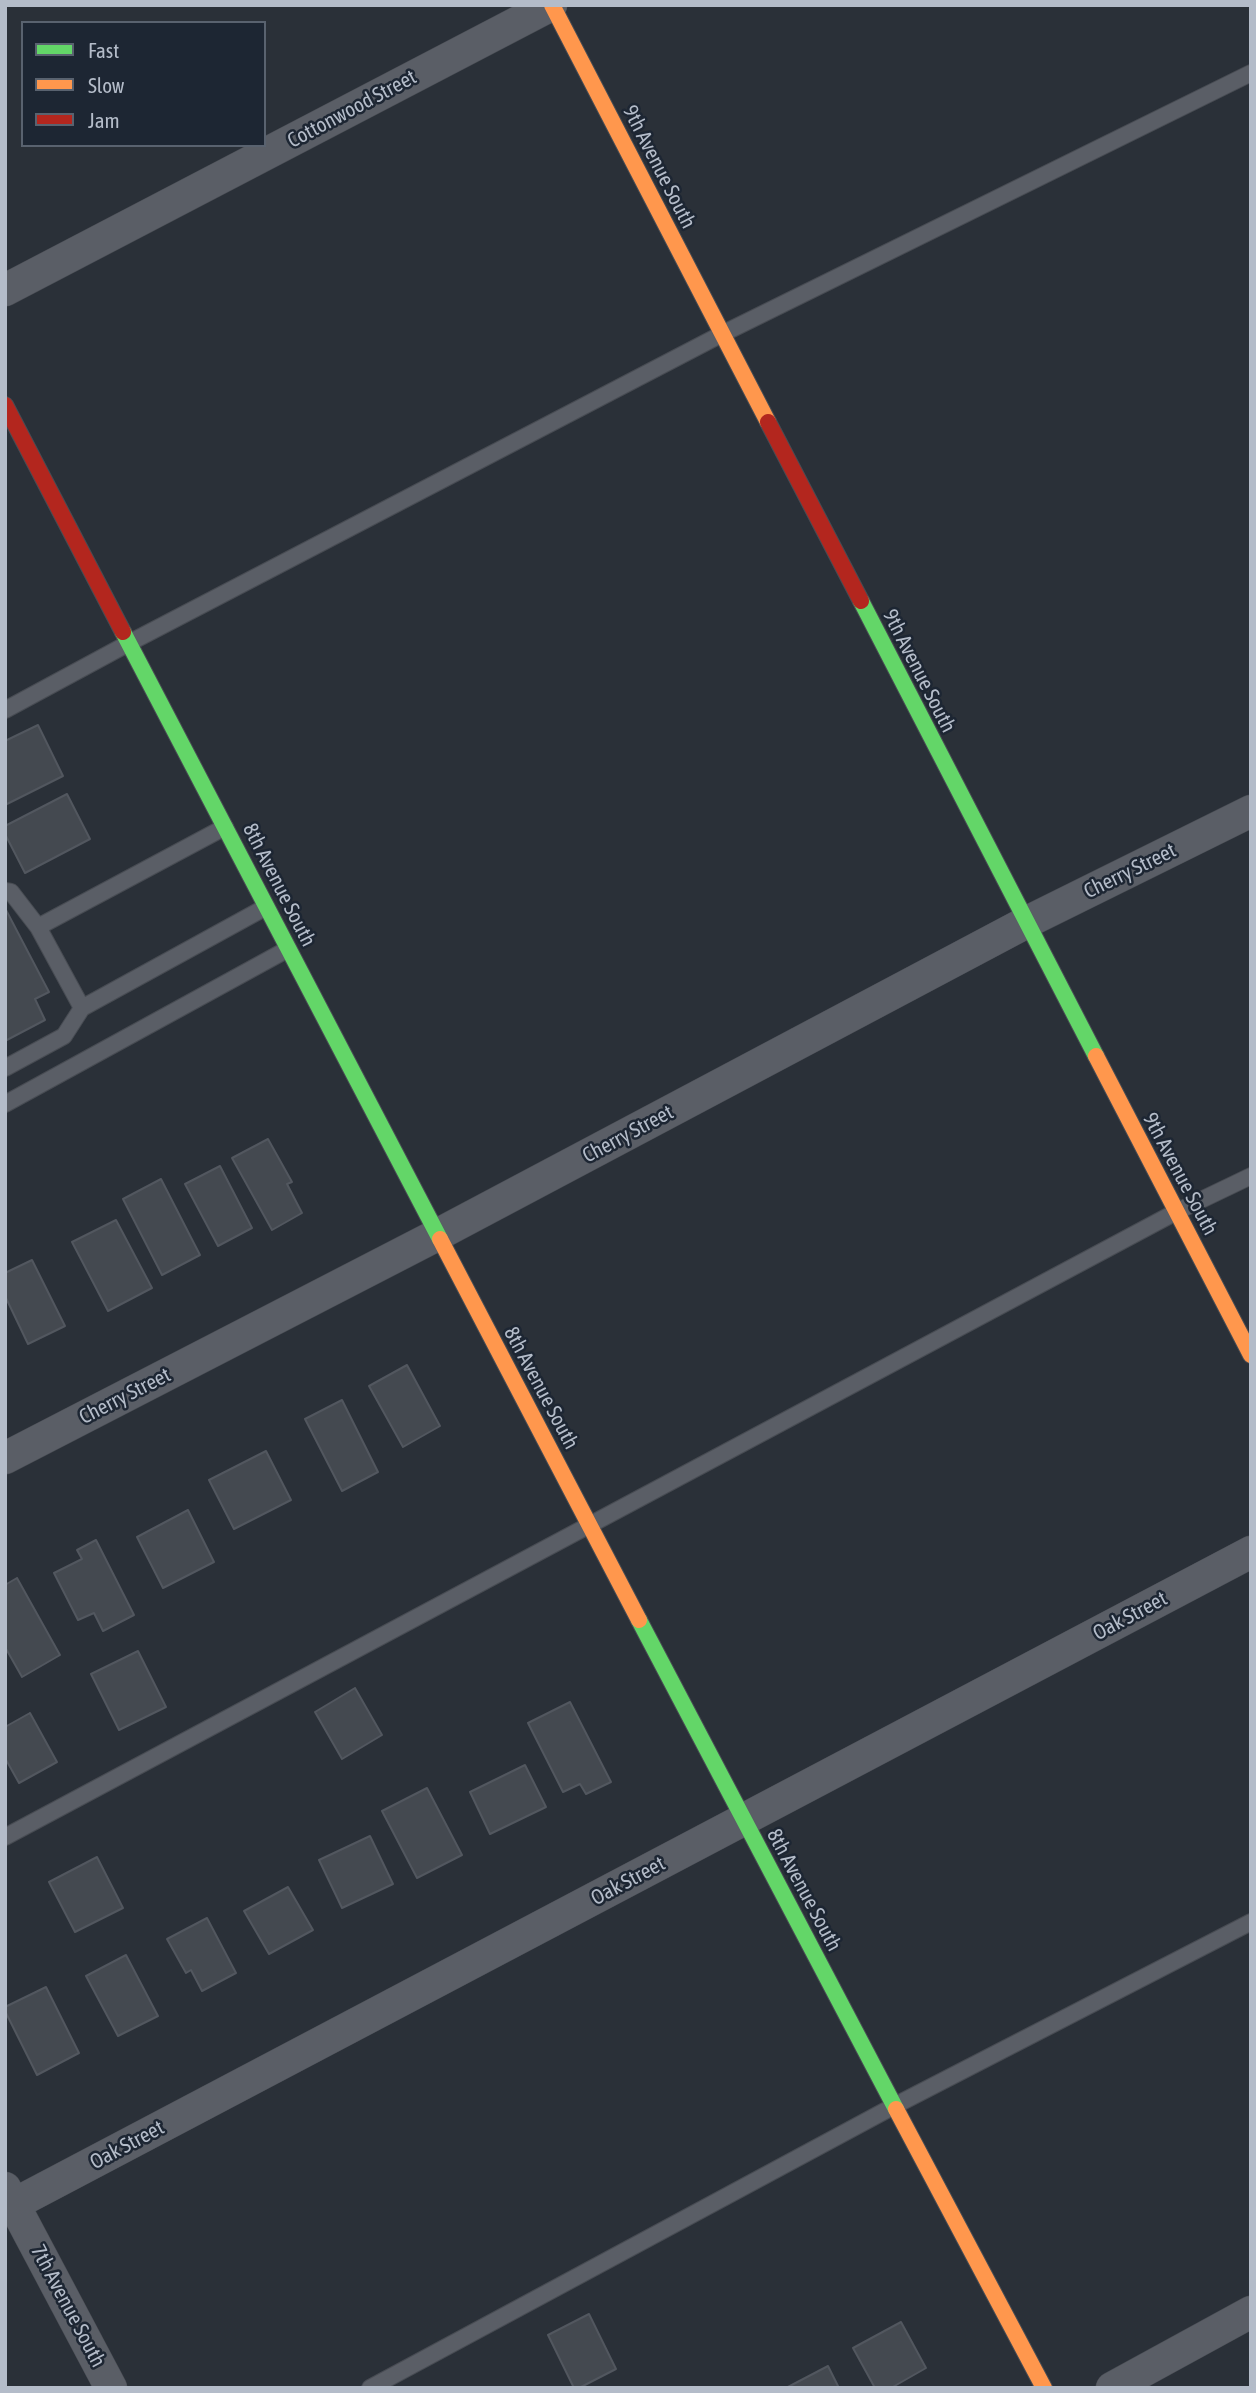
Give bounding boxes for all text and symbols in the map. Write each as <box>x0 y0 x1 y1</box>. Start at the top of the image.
legend <box>21 21 266 147</box>
text: Fast <box>88 38 119 62</box>
street label: Cottonwood Street <box>283 64 421 154</box>
text: Slow <box>88 73 124 97</box>
street label: 9th Avenue South <box>617 101 701 233</box>
text: Jam <box>88 108 120 132</box>
street label: 9th Avenue South <box>877 605 961 737</box>
street label: 8th Avenue South <box>237 819 321 951</box>
street label: Cherry Street <box>1080 838 1180 904</box>
street label: Cherry Street <box>578 1100 678 1168</box>
street label: 9th Avenue South <box>1137 1108 1223 1240</box>
street label: 8th Avenue South <box>498 1322 584 1454</box>
street label: Cherry Street <box>75 1362 175 1430</box>
street label: Oak Street <box>1089 1586 1171 1646</box>
street label: 8th Avenue South <box>761 1824 847 1956</box>
street label: Oak Street <box>587 1851 669 1911</box>
street label: Oak Street <box>86 2115 168 2175</box>
street label: 7th Avenue South <box>25 2240 111 2372</box>

